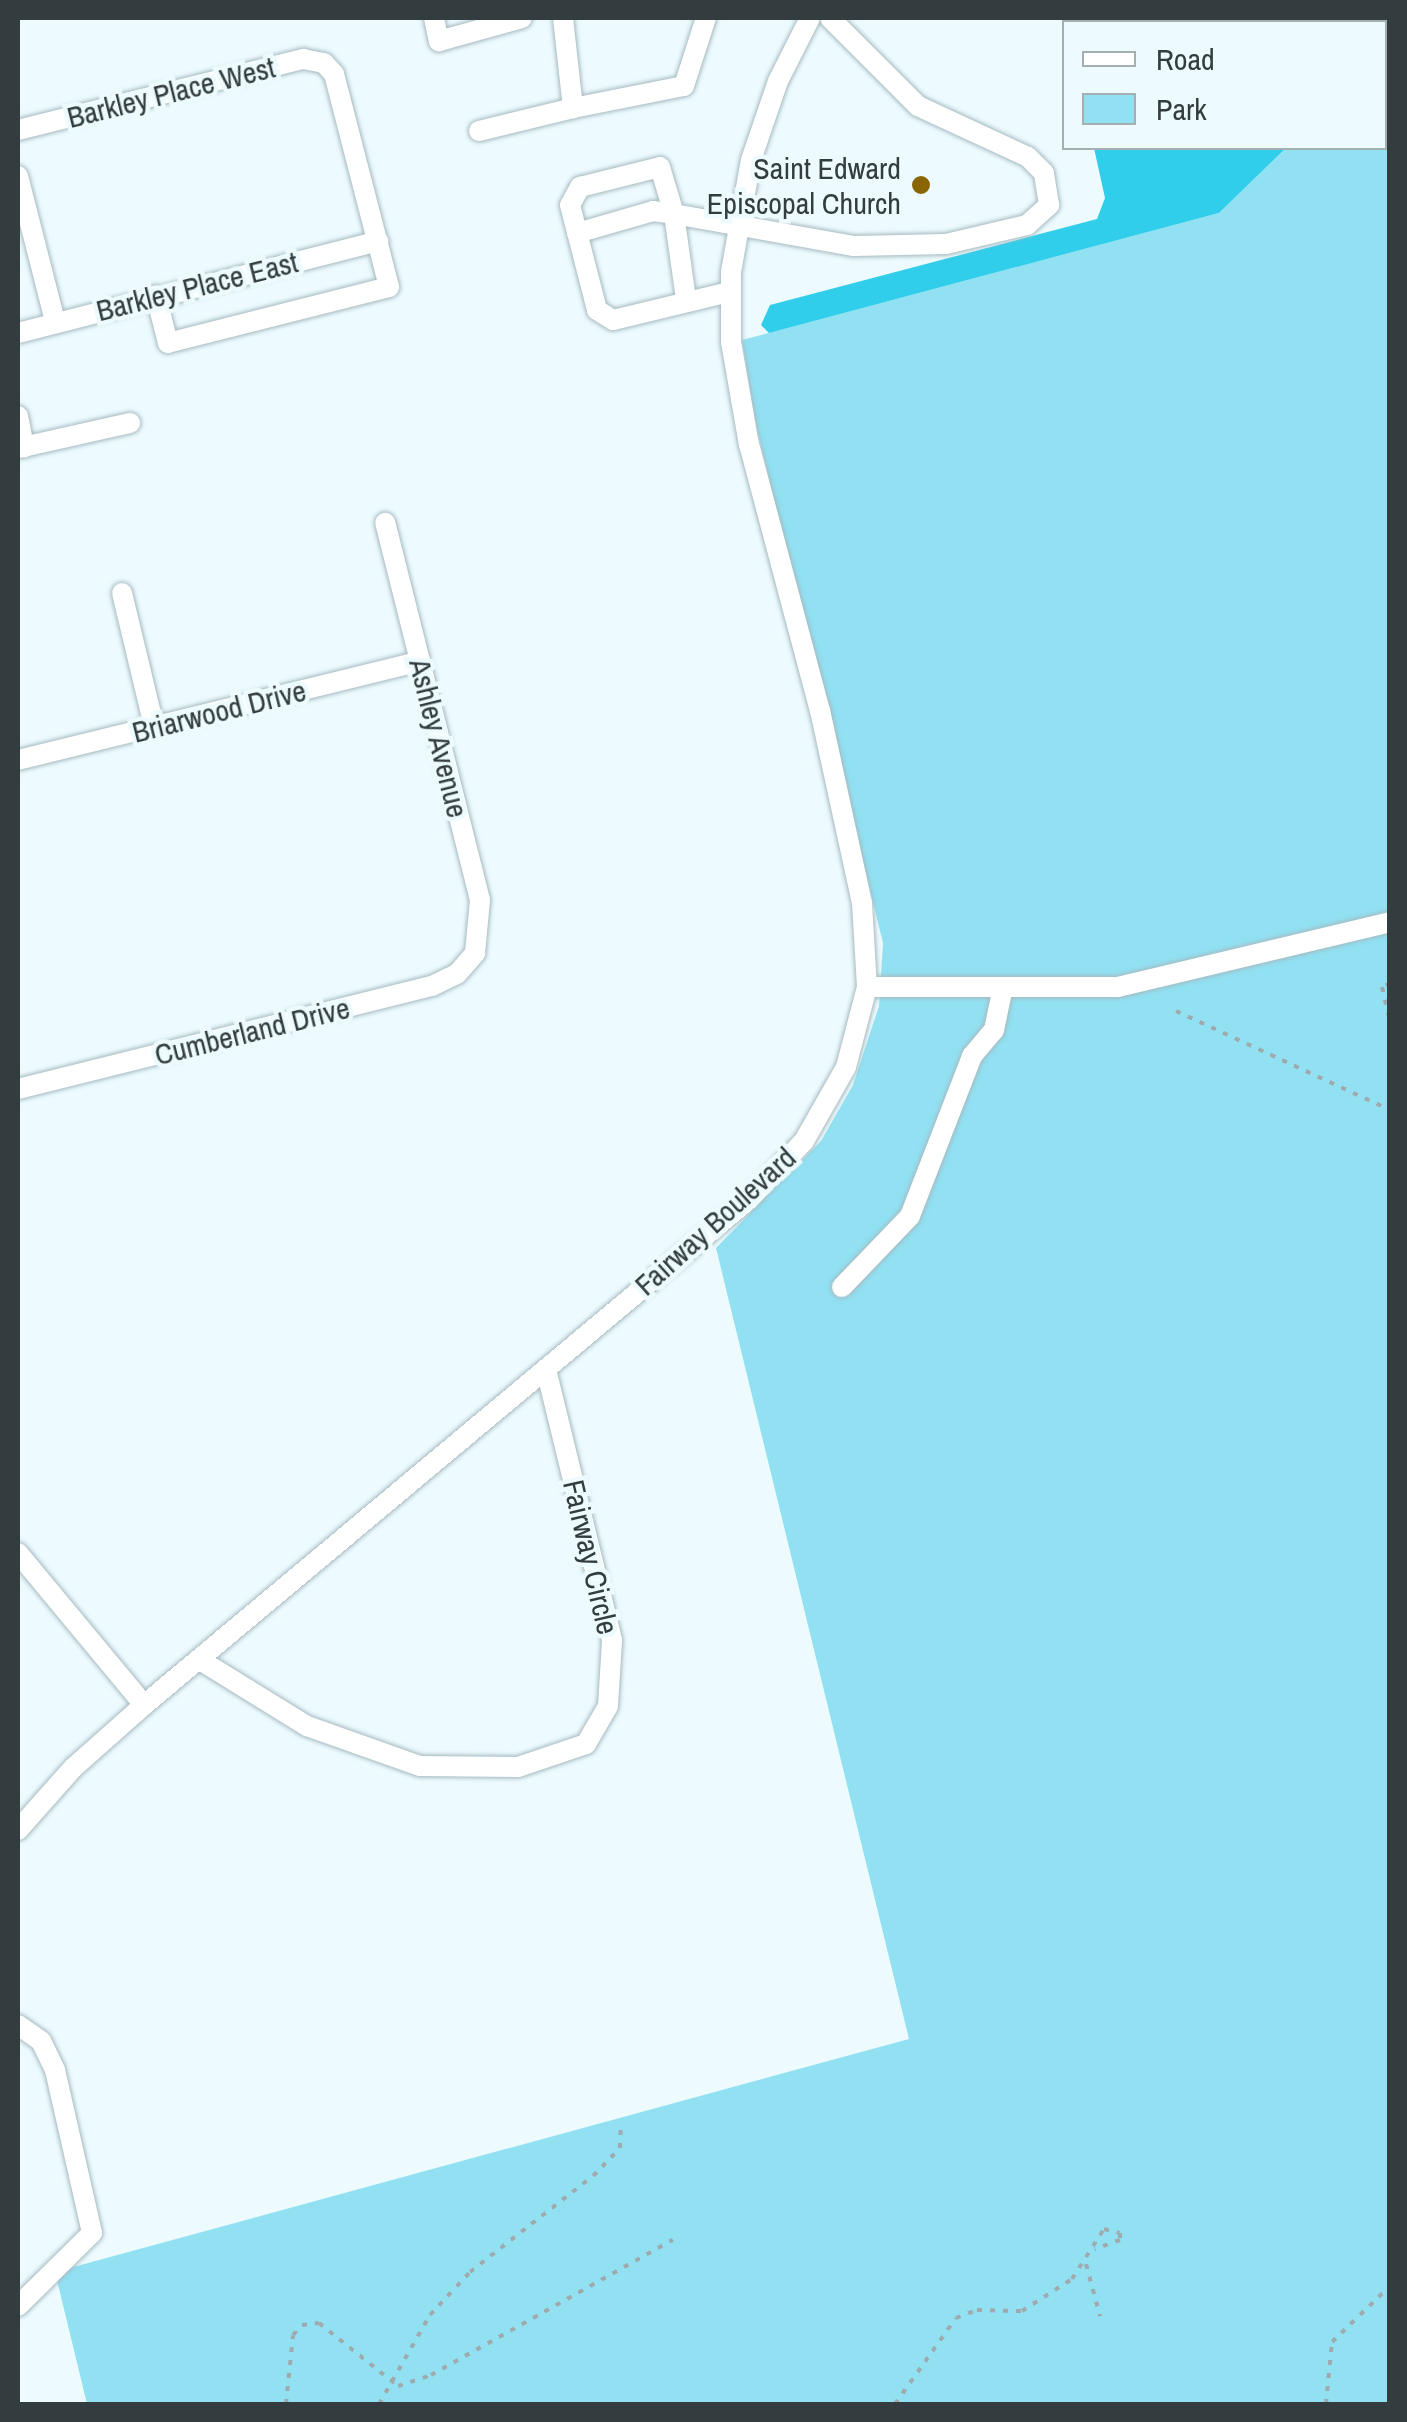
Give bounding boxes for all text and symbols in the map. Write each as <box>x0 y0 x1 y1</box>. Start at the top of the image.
legend <box>1062 20 1387 150</box>
text: Road <box>1156 39 1215 79</box>
street label: Barkley Place West <box>63 49 279 135</box>
text: Park <box>1156 89 1207 129</box>
place label: Saint Edward Episcopal Church <box>707 150 901 220</box>
marker: Saint Edward Episcopal Church <box>910 174 932 196</box>
street label: Barkley Place East <box>92 244 302 328</box>
street label: Ashley Avenue <box>402 654 476 822</box>
street label: Briarwood Drive <box>128 672 310 750</box>
street label: Cumberland Drive <box>151 989 353 1073</box>
street label: Fairway Boulevard <box>627 1139 803 1303</box>
street label: Fairway Circle <box>556 1476 626 1638</box>

